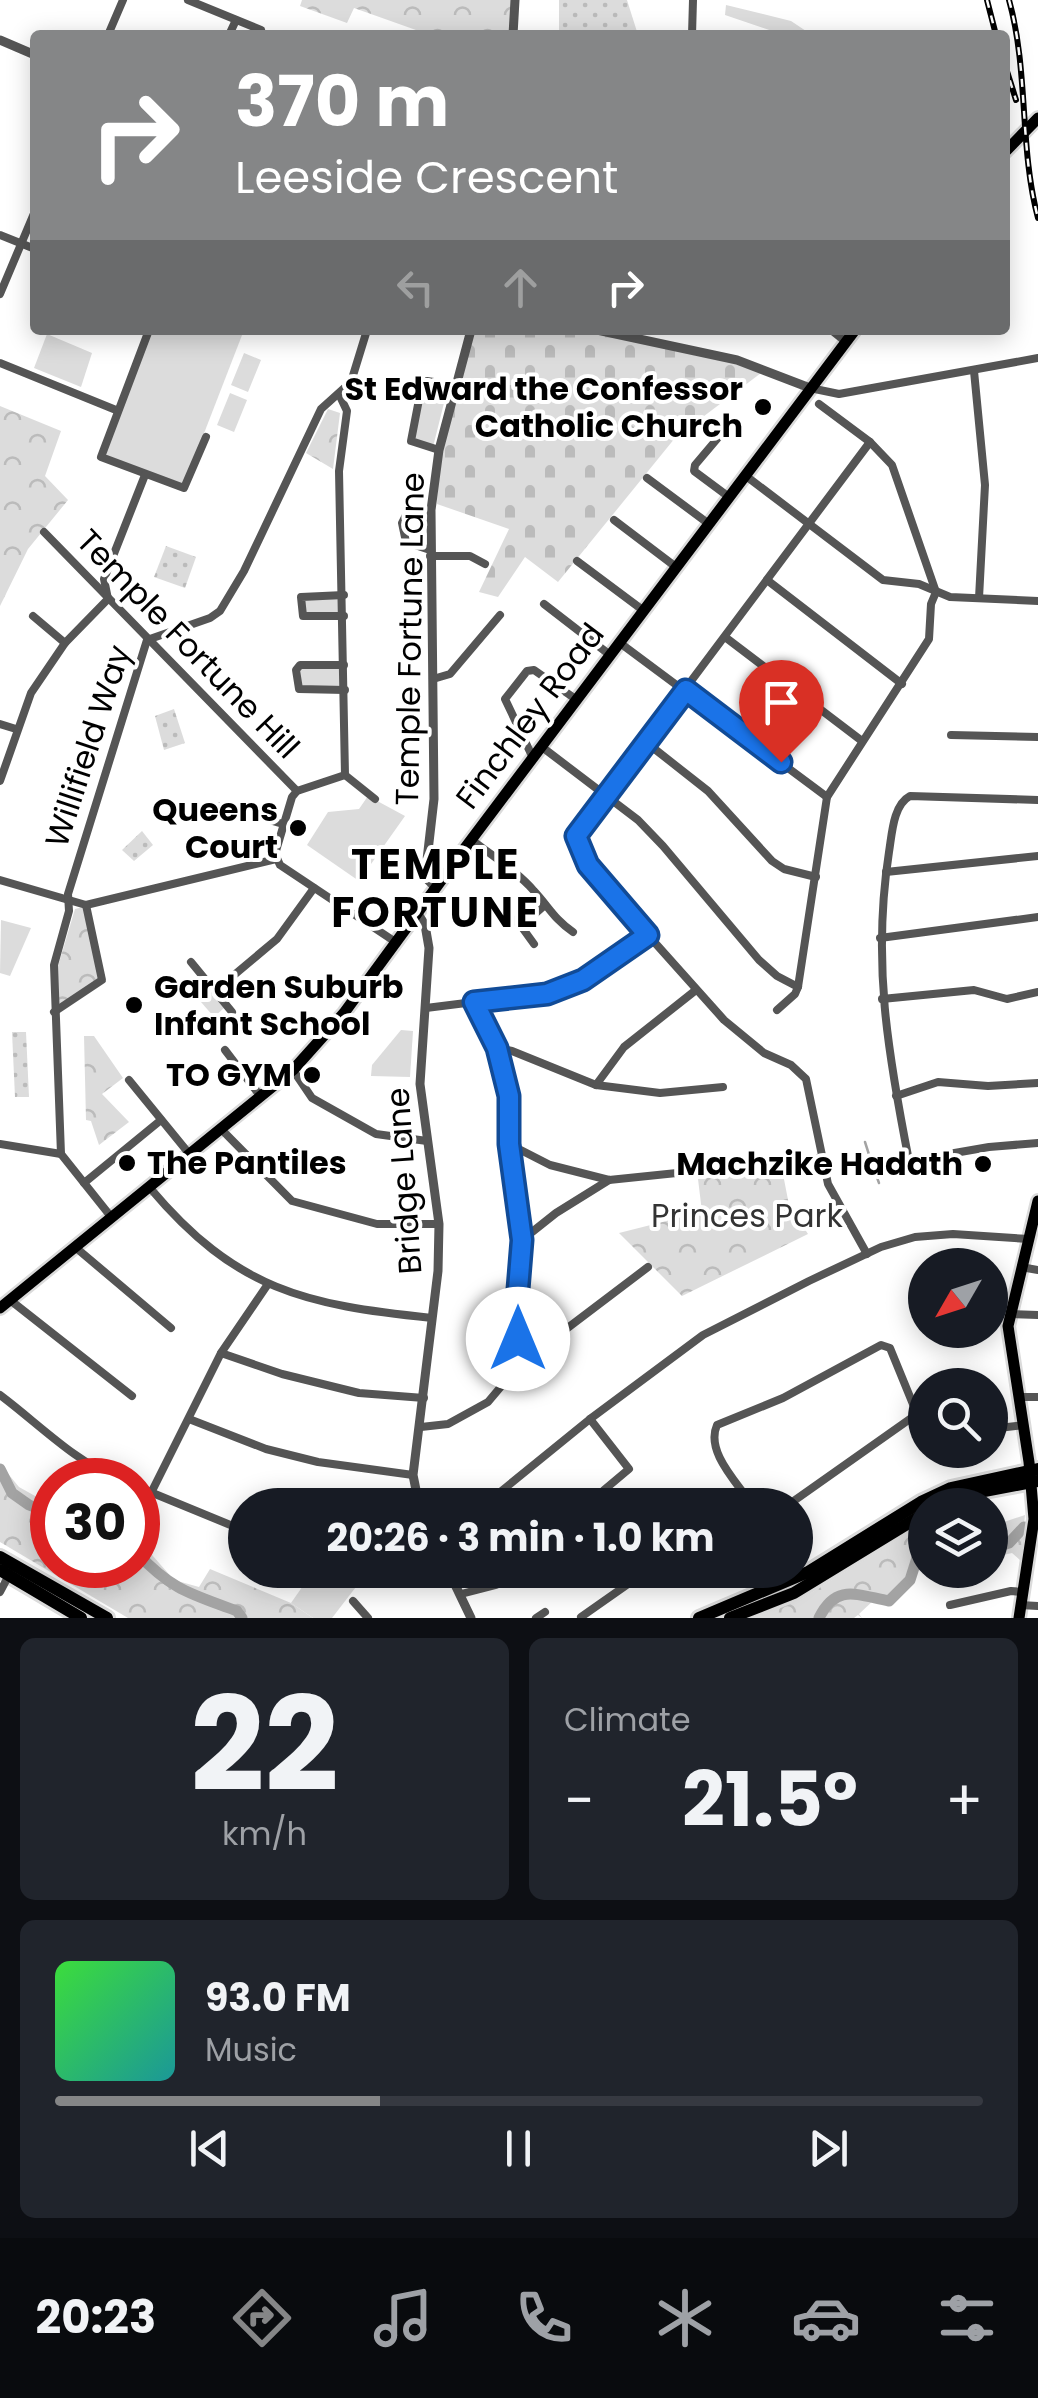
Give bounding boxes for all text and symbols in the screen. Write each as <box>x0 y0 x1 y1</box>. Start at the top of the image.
text: 370 m <box>235 52 449 151</box>
icon: right <box>70 70 200 200</box>
text: Leeside Crescent <box>235 146 618 209</box>
icon: left <box>388 260 443 315</box>
icon: ahead <box>493 260 548 315</box>
icon: right <box>598 260 653 315</box>
place label: St Edward the Confessor Catholic Church <box>344 366 743 448</box>
marker: St Edward the Confessor Catholic Church <box>752 396 774 418</box>
street label: Temple Fortune Lane <box>384 472 435 806</box>
street label: Temple Fortune Hill <box>67 519 310 768</box>
street label: Finchley Road <box>445 614 614 818</box>
street label: Willifield Way <box>34 639 141 853</box>
pin <box>739 660 824 763</box>
icon: arrive <box>754 675 809 730</box>
place label: Queens Court <box>152 787 278 869</box>
marker: Queens Court <box>287 817 309 839</box>
district label: TEMPLE FORTUNE <box>331 835 541 942</box>
place label: Garden Suburb Infant School <box>154 964 404 1046</box>
marker: Garden Suburb Infant School <box>123 994 145 1016</box>
place label: TO GYM <box>166 1052 292 1097</box>
marker: TO GYM <box>301 1064 323 1086</box>
street label: Bridge Lane <box>375 1086 432 1276</box>
place label: The Pantiles <box>147 1140 347 1185</box>
place label: Machzike Hadath <box>676 1141 963 1186</box>
marker: The Pantiles <box>116 1152 138 1174</box>
marker: Machzike Hadath <box>972 1153 994 1175</box>
park label: Princes Park <box>651 1193 843 1238</box>
north arrow <box>908 1248 1008 1348</box>
map controls <box>908 1248 1008 1588</box>
position arrow <box>466 1287 570 1391</box>
button: search <box>908 1368 1008 1468</box>
speed limit sign: 30 <box>30 1458 160 1588</box>
button: layers <box>908 1488 1008 1588</box>
text: 20:26 · 3 min · 1.0 km <box>327 1511 714 1564</box>
text: 22 <box>190 1653 339 1836</box>
text: Climate <box>564 1697 691 1742</box>
text: 21.5° <box>682 1747 858 1852</box>
text: − <box>564 1762 594 1839</box>
text: + <box>945 1762 983 1839</box>
text: km/h <box>222 1811 307 1856</box>
text: 93.0 FM <box>205 1971 351 2024</box>
text: Music <box>205 2027 297 2072</box>
icon: previous <box>182 2121 237 2176</box>
icon: pause <box>491 2121 546 2176</box>
icon: next <box>801 2121 856 2176</box>
icon: directions <box>227 2283 297 2353</box>
icon: music <box>368 2283 438 2353</box>
icon: phone <box>509 2283 579 2353</box>
icon: climate <box>650 2283 720 2353</box>
icon: car <box>791 2283 861 2353</box>
icon: filters <box>932 2283 1002 2353</box>
text: 20:23 <box>36 2286 156 2349</box>

